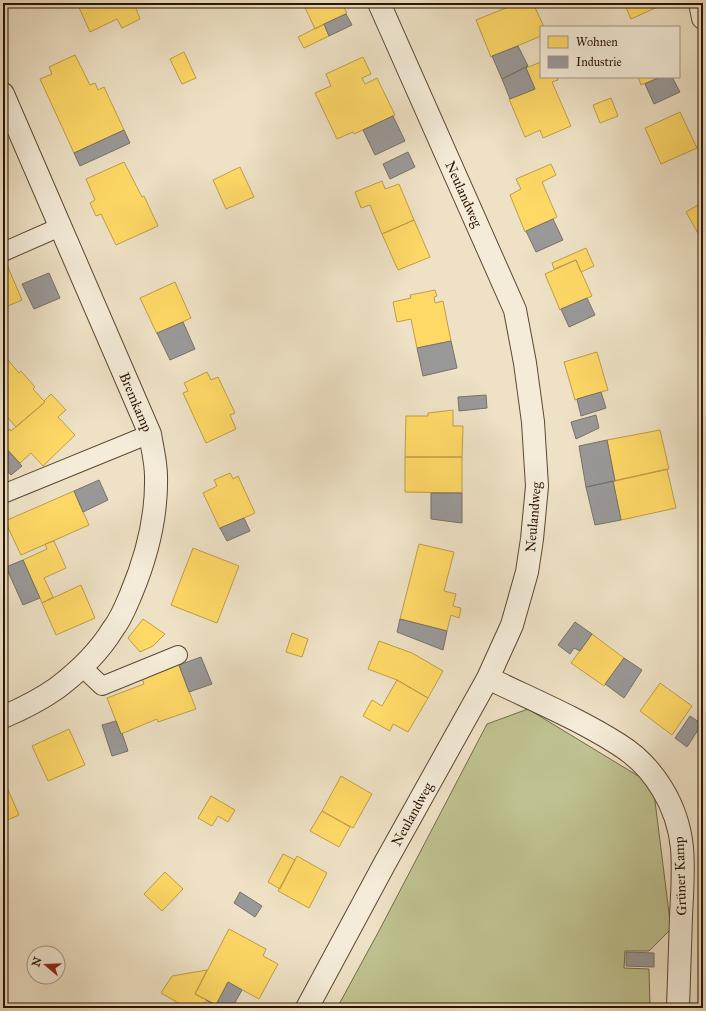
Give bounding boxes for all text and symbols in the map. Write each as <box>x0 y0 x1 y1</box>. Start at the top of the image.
legend <box>540 26 680 78</box>
text: Wohnen <box>576 35 618 49</box>
text: Industrie <box>576 55 621 69</box>
street label: Neulandweg <box>441 159 486 230</box>
street label: Bremkamp <box>115 370 156 435</box>
street label: Neulandweg <box>522 481 545 553</box>
street label: Neulandweg <box>388 779 437 849</box>
street label: Grüner Kamp <box>671 836 690 916</box>
north arrow <box>26 945 66 985</box>
text: N <box>29 955 45 968</box>

